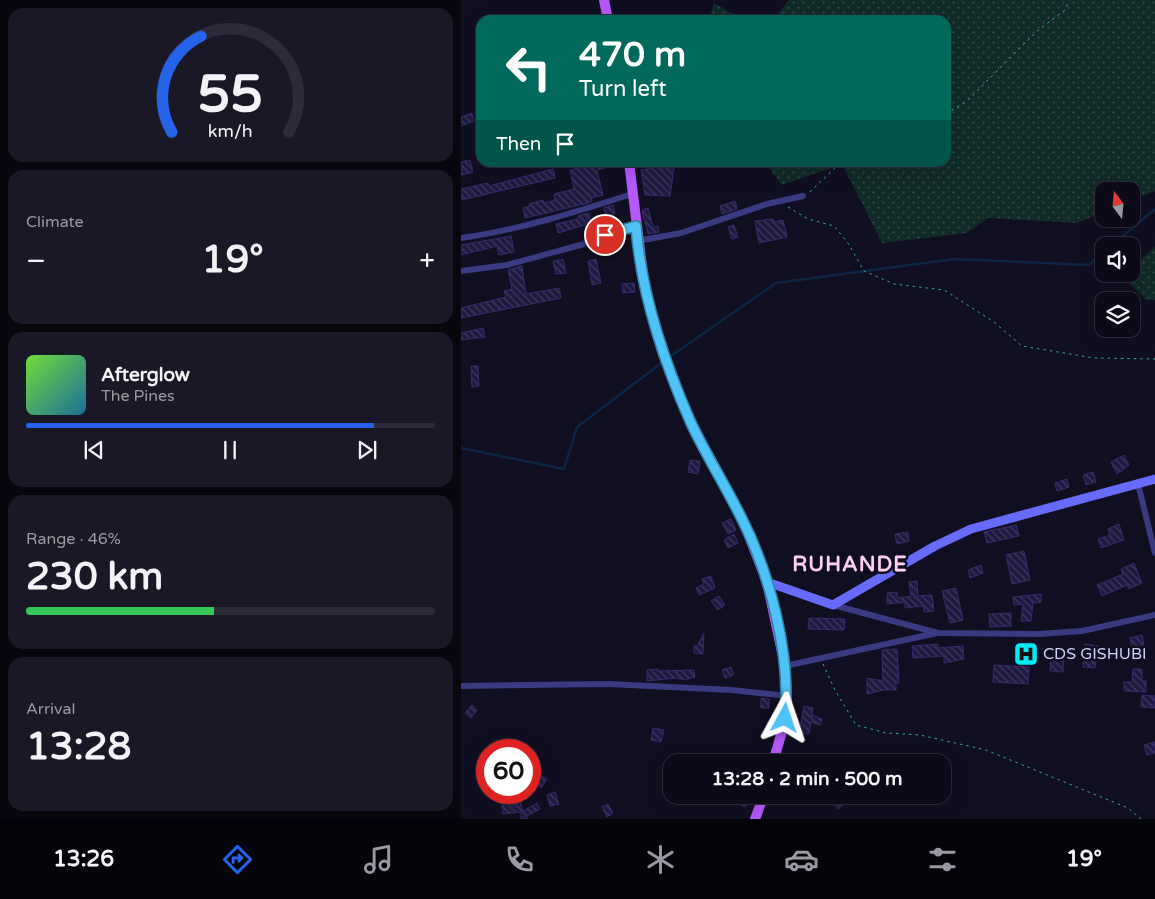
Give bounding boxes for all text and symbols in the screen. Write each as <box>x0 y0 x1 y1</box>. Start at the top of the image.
text: 470 m <box>579 34 686 76</box>
icon: left <box>496 35 561 100</box>
text: 55 <box>198 63 263 126</box>
text: Turn left <box>579 76 667 102</box>
text: km/h <box>208 121 253 142</box>
icon: arrive <box>551 130 579 158</box>
text: Then <box>496 133 541 155</box>
north arrow <box>1095 182 1140 228</box>
map controls <box>1095 182 1140 337</box>
text: Climate <box>26 212 84 232</box>
pin <box>584 214 626 256</box>
icon: arrive <box>591 221 619 249</box>
text: 19° <box>202 237 264 283</box>
button: sound <box>1095 237 1140 282</box>
text: − <box>26 244 46 278</box>
text: + <box>419 244 435 278</box>
button: layers <box>1095 292 1140 337</box>
text: Afterglow <box>101 364 190 386</box>
text: The Pines <box>101 386 175 406</box>
icon: previous <box>80 436 108 464</box>
icon: pause <box>216 436 244 464</box>
icon: next <box>353 436 381 464</box>
text: Range · 46% <box>26 529 121 549</box>
district label: RUHANDE <box>792 552 908 577</box>
text: 230 km <box>26 554 163 600</box>
hospital icon: CDS GISHUBI <box>1013 641 1039 667</box>
place label: CDS GISHUBI <box>1043 644 1147 664</box>
position arrow <box>758 691 810 743</box>
text: Arrival <box>26 699 75 719</box>
text: 13:28 <box>26 724 131 770</box>
speed limit sign: 60 <box>476 739 541 804</box>
text: 13:28 · 2 min · 500 m <box>711 768 903 790</box>
icon: directions <box>220 842 255 877</box>
icon: music <box>361 842 396 877</box>
icon: phone <box>502 842 537 877</box>
icon: climate <box>643 842 678 877</box>
icon: car <box>784 842 819 877</box>
icon: filters <box>925 842 960 877</box>
text: 13:26 <box>53 846 114 872</box>
text: 19° <box>1066 846 1102 872</box>

